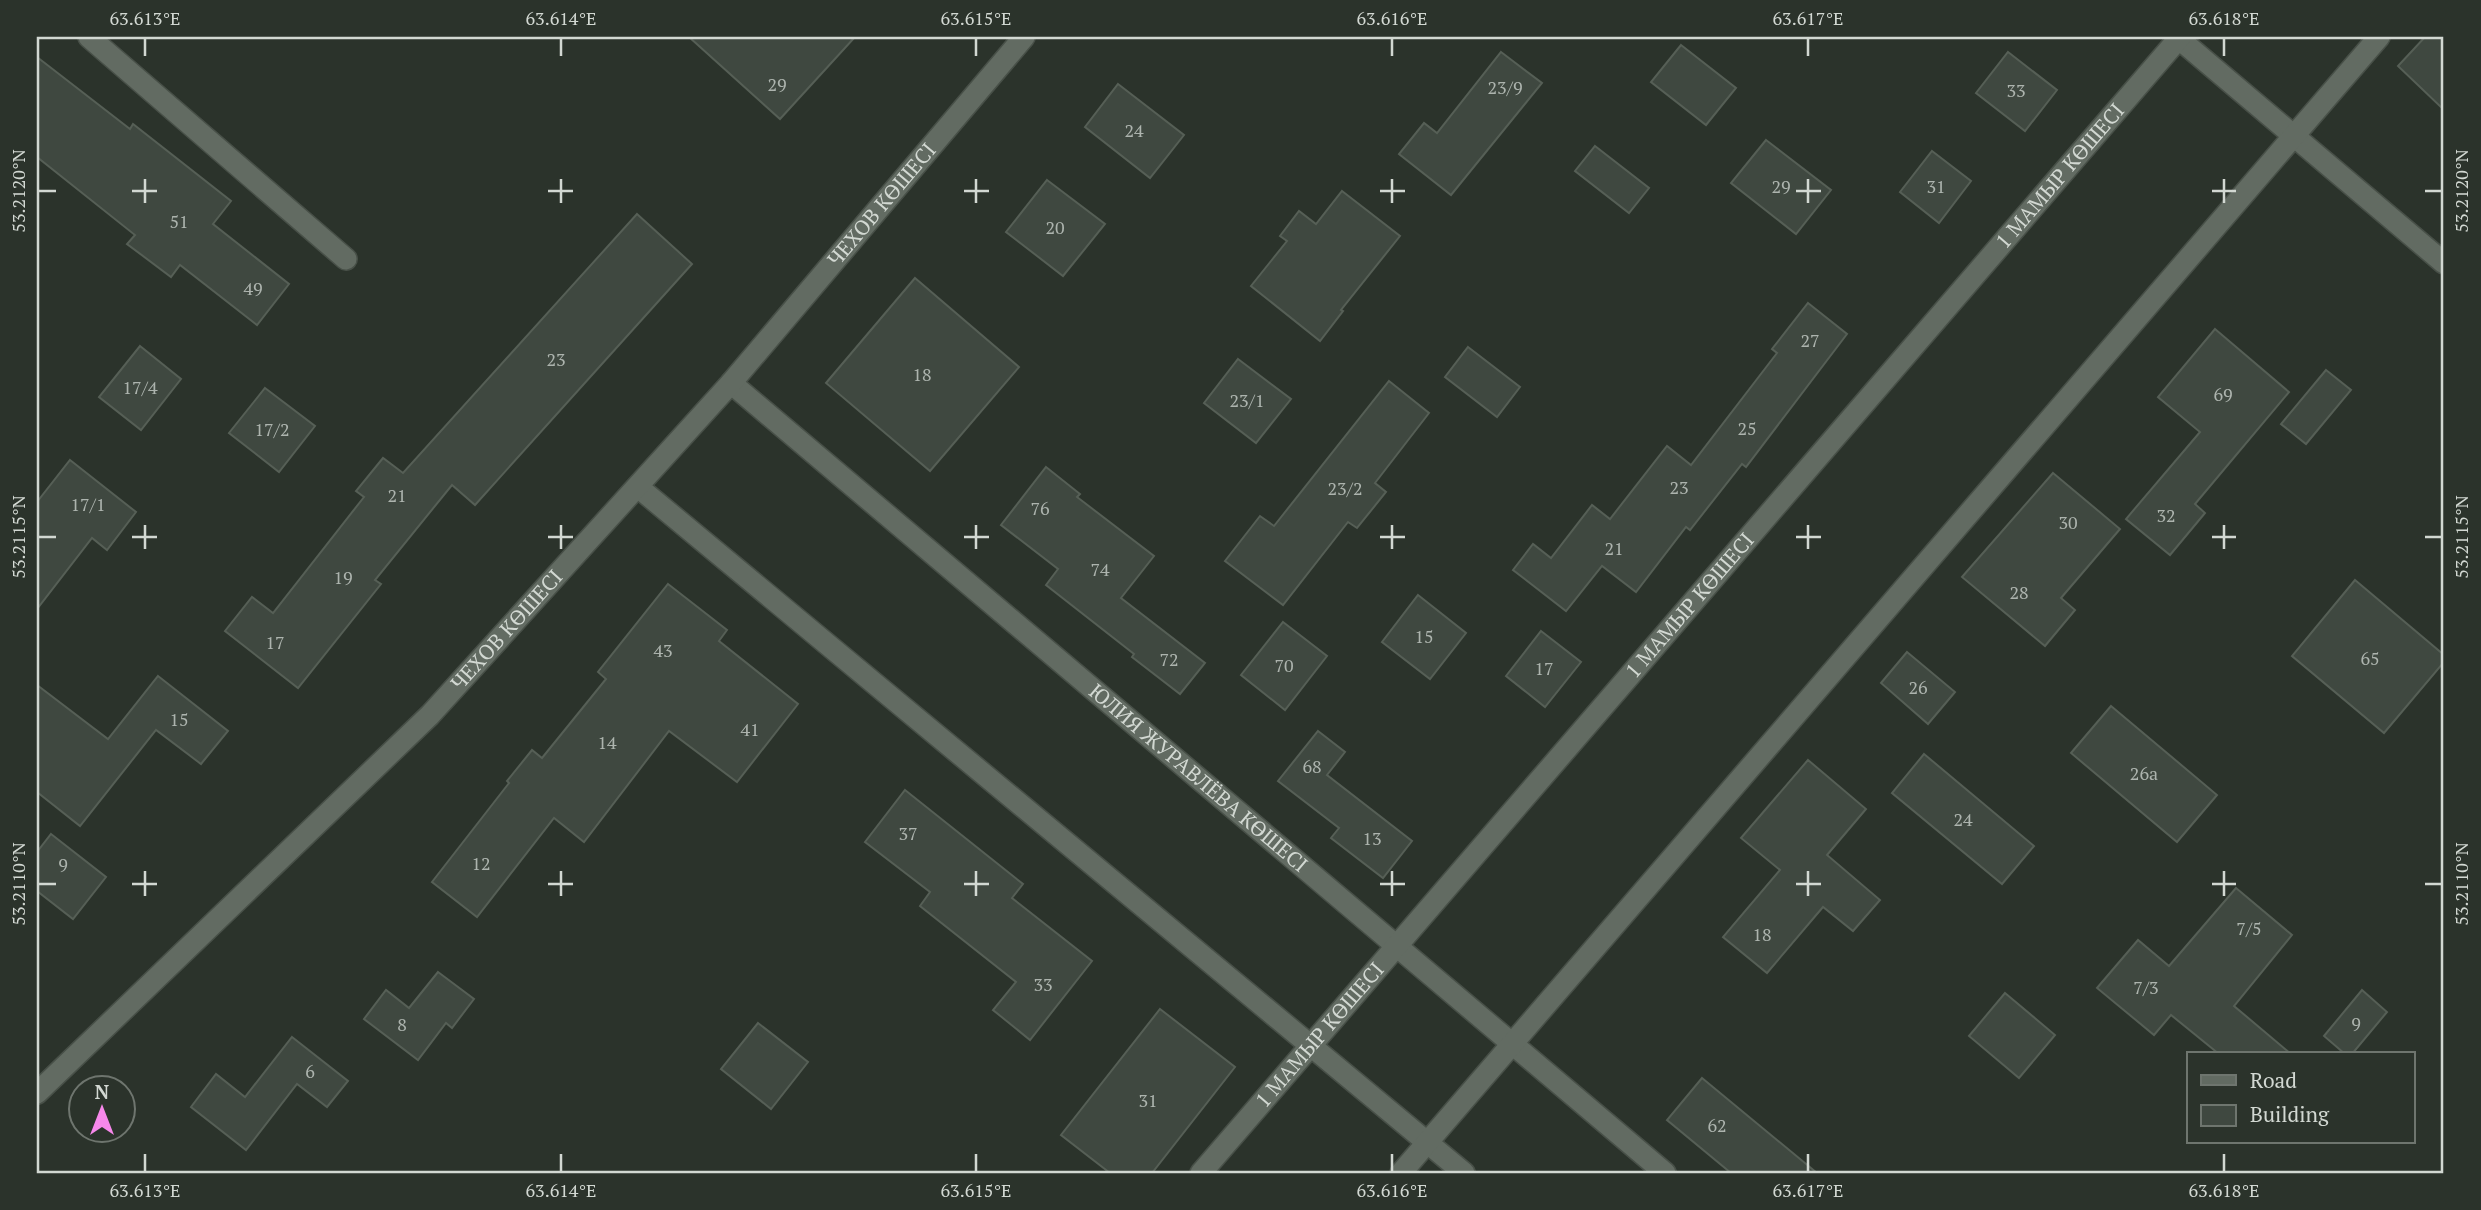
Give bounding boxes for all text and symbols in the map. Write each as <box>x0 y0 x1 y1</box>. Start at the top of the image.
text: 63.613°E <box>109 6 181 30</box>
text: 63.614°E <box>525 6 597 30</box>
text: 63.615°E <box>940 6 1012 30</box>
text: 63.616°E <box>1356 6 1428 30</box>
text: 63.617°E <box>1772 6 1844 30</box>
text: 63.618°E <box>2188 6 2260 30</box>
house number: 29 <box>767 72 787 96</box>
house number: 23/9 <box>1488 75 1522 99</box>
house number: 33 <box>2006 78 2026 102</box>
street label: 1 МАМЫР КӨШЕСІ <box>1989 97 2130 254</box>
house number: 24 <box>1124 118 1144 142</box>
street label: ЧЕХОВ КӨШЕСІ <box>821 136 942 272</box>
text: 53.2120°N <box>6 149 30 233</box>
text: 53.2120°N <box>2449 149 2473 233</box>
house number: 29 <box>1771 174 1791 198</box>
house number: 31 <box>1926 174 1946 198</box>
house number: 51 <box>169 209 189 233</box>
house number: 20 <box>1045 215 1065 239</box>
house number: 49 <box>243 276 263 300</box>
house number: 27 <box>1800 328 1820 352</box>
house number: 23 <box>546 347 566 371</box>
house number: 18 <box>912 362 932 386</box>
house number: 17/4 <box>123 375 158 399</box>
house number: 69 <box>2213 382 2233 406</box>
house number: 23/1 <box>1230 388 1264 412</box>
house number: 25 <box>1737 416 1757 440</box>
house number: 17/2 <box>255 417 289 441</box>
house number: 23 <box>1669 475 1689 499</box>
house number: 23/2 <box>1328 476 1362 500</box>
house number: 21 <box>387 483 407 507</box>
house number: 17/1 <box>71 492 105 516</box>
text: 53.2115°N <box>6 495 30 579</box>
text: 53.2115°N <box>2449 495 2473 579</box>
house number: 76 <box>1030 496 1050 520</box>
house number: 32 <box>2156 503 2176 527</box>
house number: 30 <box>2058 510 2078 534</box>
street label: 1 МАМЫР КӨШЕСІ <box>1619 526 1760 684</box>
house number: 21 <box>1604 536 1624 560</box>
house number: 74 <box>1090 557 1110 581</box>
street label: ЧЕХОВ КӨШЕСІ <box>444 563 568 696</box>
house number: 19 <box>333 565 353 589</box>
house number: 28 <box>2009 580 2029 604</box>
house number: 15 <box>1414 624 1434 648</box>
house number: 17 <box>265 630 285 654</box>
house number: 43 <box>653 638 673 662</box>
house number: 65 <box>2360 646 2380 670</box>
house number: 72 <box>1159 647 1179 671</box>
house number: 70 <box>1274 653 1294 677</box>
house number: 17 <box>1534 656 1554 680</box>
house number: 26 <box>1908 675 1928 699</box>
street label: ЮЛИЯ ЖУРАВЛЁВА КӨШЕСІ <box>1084 677 1314 878</box>
house number: 15 <box>169 707 189 731</box>
house number: 41 <box>740 717 760 741</box>
house number: 14 <box>597 730 617 754</box>
house number: 68 <box>1302 754 1322 778</box>
house number: 26а <box>2130 761 2158 785</box>
house number: 24 <box>1953 807 1973 831</box>
house number: 37 <box>898 821 918 845</box>
house number: 13 <box>1362 826 1382 850</box>
text: 53.2110°N <box>6 842 30 926</box>
text: 53.2110°N <box>2449 842 2473 926</box>
house number: 12 <box>471 851 491 875</box>
house number: 9 <box>58 852 68 876</box>
house number: 7/5 <box>2236 916 2262 940</box>
house number: 18 <box>1752 922 1772 946</box>
street label: 1 МАМЫР КӨШЕСІ <box>1249 956 1390 1113</box>
house number: 33 <box>1033 972 1053 996</box>
house number: 7/3 <box>2133 975 2159 999</box>
house number: 9 <box>2351 1011 2361 1035</box>
house number: 8 <box>397 1012 407 1036</box>
legend <box>2187 1052 2414 1144</box>
house number: 6 <box>305 1059 315 1083</box>
text: Road <box>2250 1066 2297 1094</box>
north arrow <box>66 1074 136 1144</box>
text: N <box>95 1079 110 1104</box>
house number: 31 <box>1138 1088 1158 1112</box>
text: Building <box>2250 1100 2330 1128</box>
house number: 62 <box>1707 1113 1727 1137</box>
text: 63.613°E <box>109 1178 181 1202</box>
text: 63.614°E <box>525 1178 597 1202</box>
text: 63.615°E <box>940 1178 1012 1202</box>
text: 63.616°E <box>1356 1178 1428 1202</box>
text: 63.617°E <box>1772 1178 1844 1202</box>
text: 63.618°E <box>2188 1178 2260 1202</box>

